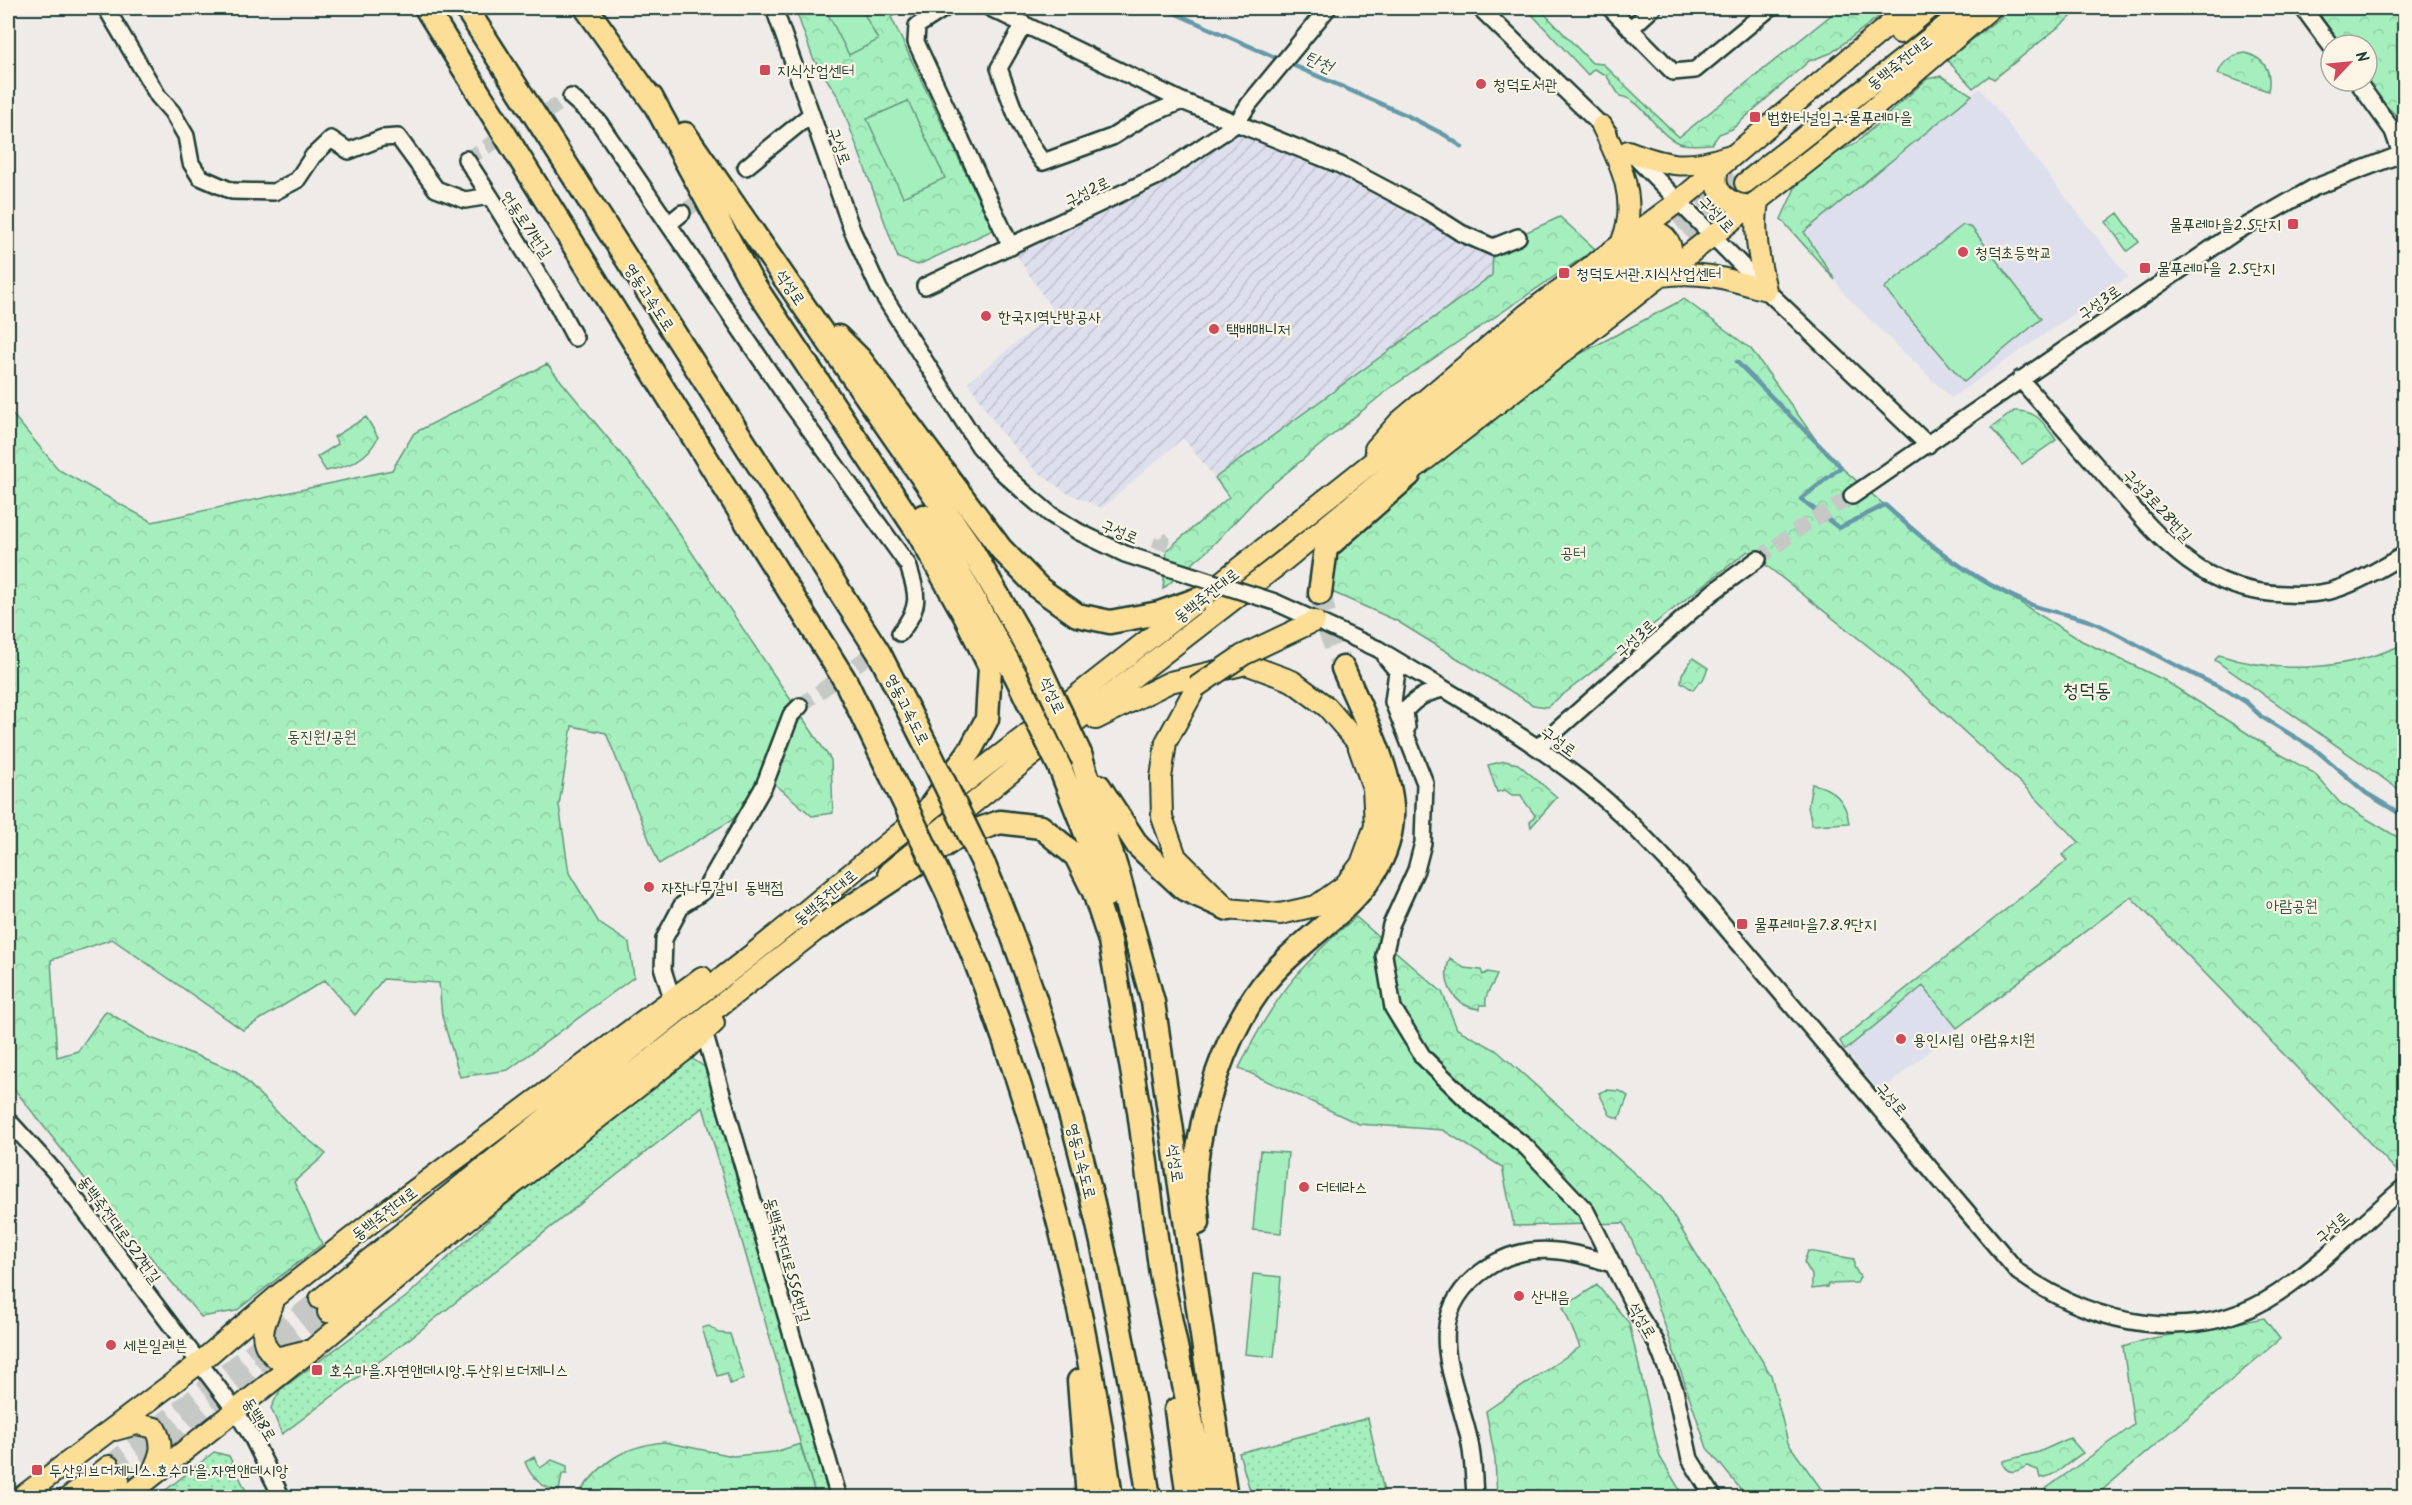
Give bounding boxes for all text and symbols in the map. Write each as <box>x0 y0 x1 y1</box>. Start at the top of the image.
street label: 동백죽전대로 <box>1862 30 1938 97</box>
north arrow <box>2319 33 2379 93</box>
water label: 탄천 <box>1299 44 1339 83</box>
text: N <box>2348 47 2375 67</box>
place label: 지식산업센터 <box>777 59 854 84</box>
marker: 지식산업센터 <box>758 63 772 77</box>
place label: 청덕도서관 <box>1493 73 1558 98</box>
marker: 청덕도서관 <box>1474 77 1488 91</box>
place label: 법화터널입구.물푸레마을 <box>1767 106 1913 131</box>
marker: 법화터널입구.물푸레마을 <box>1748 110 1762 124</box>
street label: 구성로 <box>820 124 857 169</box>
street label: 구성2로 <box>1061 171 1115 214</box>
street label: 언동로71번길 <box>494 186 558 264</box>
street label: 구성1로 <box>1692 191 1740 239</box>
place label: 물푸레마을2.5단지 <box>2169 213 2281 238</box>
marker: 물푸레마을2.5단지 <box>2286 217 2300 231</box>
place label: 청덕초등학교 <box>1975 241 2052 266</box>
marker: 청덕초등학교 <box>1956 245 1970 259</box>
place label: 물푸레마을 2.5단지 <box>2157 257 2275 282</box>
street label: 영동고속도로 <box>617 259 680 337</box>
marker: 물푸레마을 2.5단지 <box>2138 261 2152 275</box>
place label: 청덕도서관.지식산업센터 <box>1576 262 1721 287</box>
street label: 석성로 <box>769 265 811 311</box>
marker: 청덕도서관.지식산업센터 <box>1557 266 1571 280</box>
street label: 구성3로 <box>2073 279 2127 327</box>
place label: 한국지역난방공사 <box>998 305 1101 330</box>
marker: 한국지역난방공사 <box>979 309 993 323</box>
place label: 택배매니저 <box>1226 318 1290 343</box>
marker: 택배매니저 <box>1207 322 1221 336</box>
street label: 구성3로28번길 <box>2116 464 2198 548</box>
street label: 구성로 <box>1097 513 1142 551</box>
park label: 공터 <box>1560 541 1586 566</box>
street label: 동백죽전대로 <box>1169 563 1245 630</box>
street label: 구성3로 <box>1610 614 1662 664</box>
street label: 영동고속도로 <box>878 670 935 750</box>
street label: 석성로 <box>1032 673 1071 718</box>
district label: 청덕동 <box>2063 676 2111 708</box>
street label: 구성로 <box>1535 721 1581 764</box>
park label: 동진원1공원 <box>287 725 357 750</box>
street label: 동백죽전대로 <box>788 864 864 933</box>
place label: 자작나무갈비 동백점 <box>661 876 783 901</box>
marker: 자작나무갈비 동백점 <box>642 880 656 894</box>
park label: 아람공원 <box>2266 894 2318 919</box>
place label: 물푸레마을7.8.9단지 <box>1754 913 1877 938</box>
marker: 물푸레마을7.8.9단지 <box>1735 917 1749 931</box>
place label: 용인시립 아람유치원 <box>1913 1028 2035 1053</box>
marker: 용인시립 아람유치원 <box>1894 1032 1908 1046</box>
street label: 구성로 <box>1869 1077 1913 1123</box>
street label: 영동고속도로 <box>1059 1121 1102 1202</box>
street label: 석성로 <box>1159 1142 1190 1184</box>
street label: 동백죽전대로527번길 <box>71 1171 167 1289</box>
place label: 더테라스 <box>1316 1176 1368 1201</box>
marker: 더테라스 <box>1297 1180 1311 1194</box>
street label: 동백죽전대로 <box>347 1181 423 1247</box>
street label: 동백죽전대로556번길 <box>757 1195 816 1326</box>
street label: 구성로 <box>2310 1206 2356 1250</box>
place label: 산내음 <box>1531 1285 1570 1310</box>
marker: 산내음 <box>1512 1289 1526 1303</box>
street label: 석성로 <box>1621 1298 1662 1344</box>
place label: 세븐일레븐 <box>123 1334 187 1359</box>
marker: 세븐일레븐 <box>104 1338 118 1352</box>
place label: 호수마을.자연앤데시앙.두산위브더제니스 <box>329 1359 568 1384</box>
marker: 호수마을.자연앤데시앙.두산위브더제니스 <box>310 1363 324 1377</box>
street label: 동백8로 <box>235 1393 282 1447</box>
place label: 두산위브더제니스.호수마을.자연앤데시앙 <box>49 1459 288 1484</box>
marker: 두산위브더제니스.호수마을.자연앤데시앙 <box>30 1463 44 1477</box>

